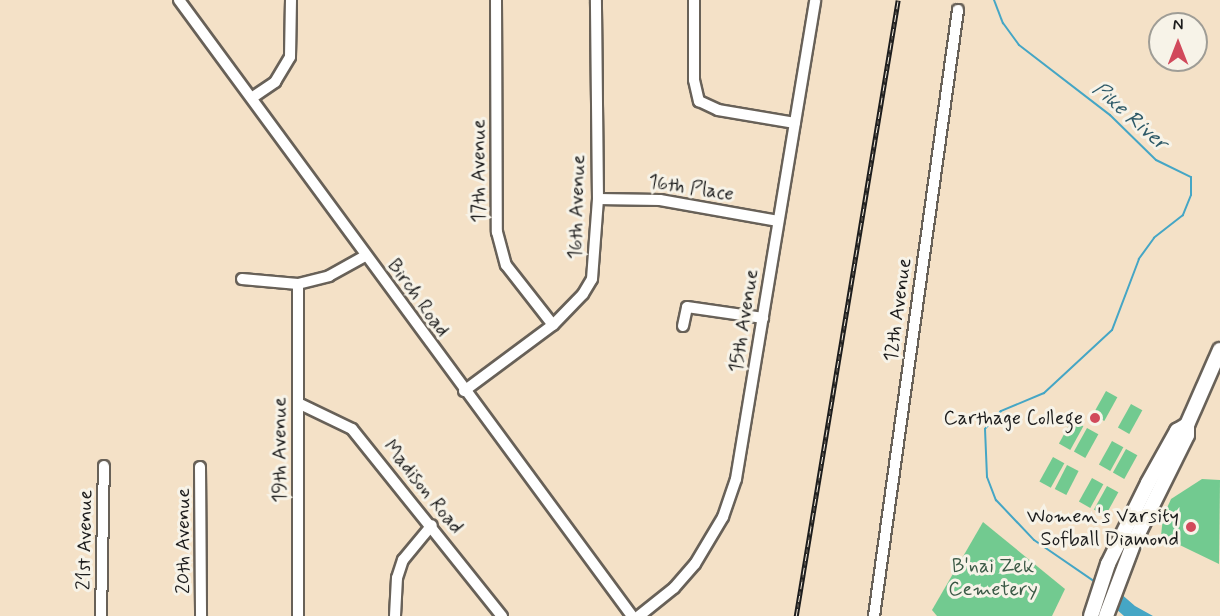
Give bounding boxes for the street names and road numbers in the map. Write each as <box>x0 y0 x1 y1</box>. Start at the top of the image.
street label: 17th Avenue <box>467 119 491 223</box>
street label: 16th Avenue <box>563 154 591 260</box>
street label: 16th Place <box>647 169 735 207</box>
street label: Birch Road <box>382 254 454 342</box>
street label: 12th Avenue <box>879 257 917 363</box>
street label: 15th Avenue <box>724 268 764 374</box>
street label: 19th Avenue <box>268 397 292 503</box>
street label: Madison Road <box>378 435 468 539</box>
street label: 20th Avenue <box>171 488 195 594</box>
street label: 21st Avenue <box>72 490 98 590</box>

